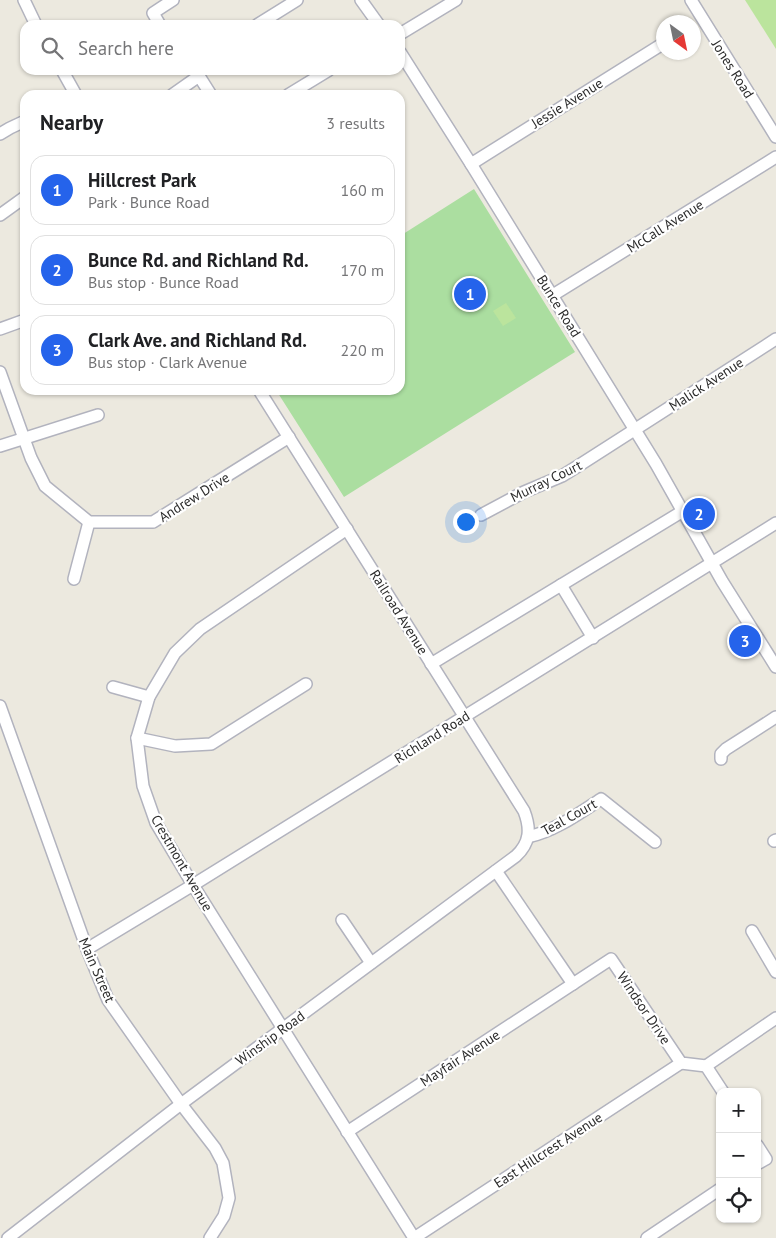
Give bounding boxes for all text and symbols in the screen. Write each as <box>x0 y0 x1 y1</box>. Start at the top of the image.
north arrow <box>656 15 701 60</box>
search box <box>20 20 405 75</box>
icon: search <box>38 34 66 62</box>
text: Search here <box>78 36 174 60</box>
street label: Jones Road <box>707 36 758 102</box>
street label: Jessie Avenue <box>527 74 606 133</box>
text: Nearby <box>40 109 103 136</box>
text: 3 results <box>326 113 385 133</box>
text: Hillcrest Park <box>88 168 196 192</box>
text: 1 <box>52 180 62 200</box>
text: 160 m <box>341 180 384 200</box>
text: Park · Bunce Road <box>88 192 210 212</box>
street label: McCall Avenue <box>623 195 707 257</box>
text: Bunce Rd. and Richland Rd. <box>88 248 309 272</box>
text: 2 <box>52 260 62 280</box>
text: 170 m <box>341 260 384 280</box>
text: Bus stop · Bunce Road <box>88 272 239 292</box>
street label: Bunce Road <box>533 272 585 340</box>
pin: 1 <box>454 275 486 313</box>
text: Clark Ave. and Richland Rd. <box>88 328 307 352</box>
text: 3 <box>52 340 62 360</box>
text: 220 m <box>341 340 384 360</box>
text: Bus stop · Clark Avenue <box>88 352 247 372</box>
street label: Malick Avenue <box>665 353 747 415</box>
street label: Murray Court <box>507 456 585 506</box>
street label: Andrew Drive <box>155 468 233 526</box>
pin: 2 <box>683 495 715 533</box>
your location <box>453 509 479 535</box>
street label: Railroad Avenue <box>366 566 432 658</box>
pin: 3 <box>729 622 761 660</box>
street label: Richland Road <box>391 707 473 767</box>
street label: Teal Court <box>538 794 600 839</box>
street label: Crestmont Avenue <box>147 811 217 915</box>
street label: Main Street <box>75 935 119 1005</box>
street label: Windsor Drive <box>613 968 675 1048</box>
street label: Winship Road <box>232 1007 308 1069</box>
street label: Mayfair Avenue <box>417 1026 503 1090</box>
map controls <box>716 1088 761 1223</box>
button: + <box>716 1088 761 1133</box>
street label: East Hillcrest Avenue <box>490 1108 606 1192</box>
button: − <box>716 1133 761 1178</box>
button: locate <box>716 1178 761 1223</box>

